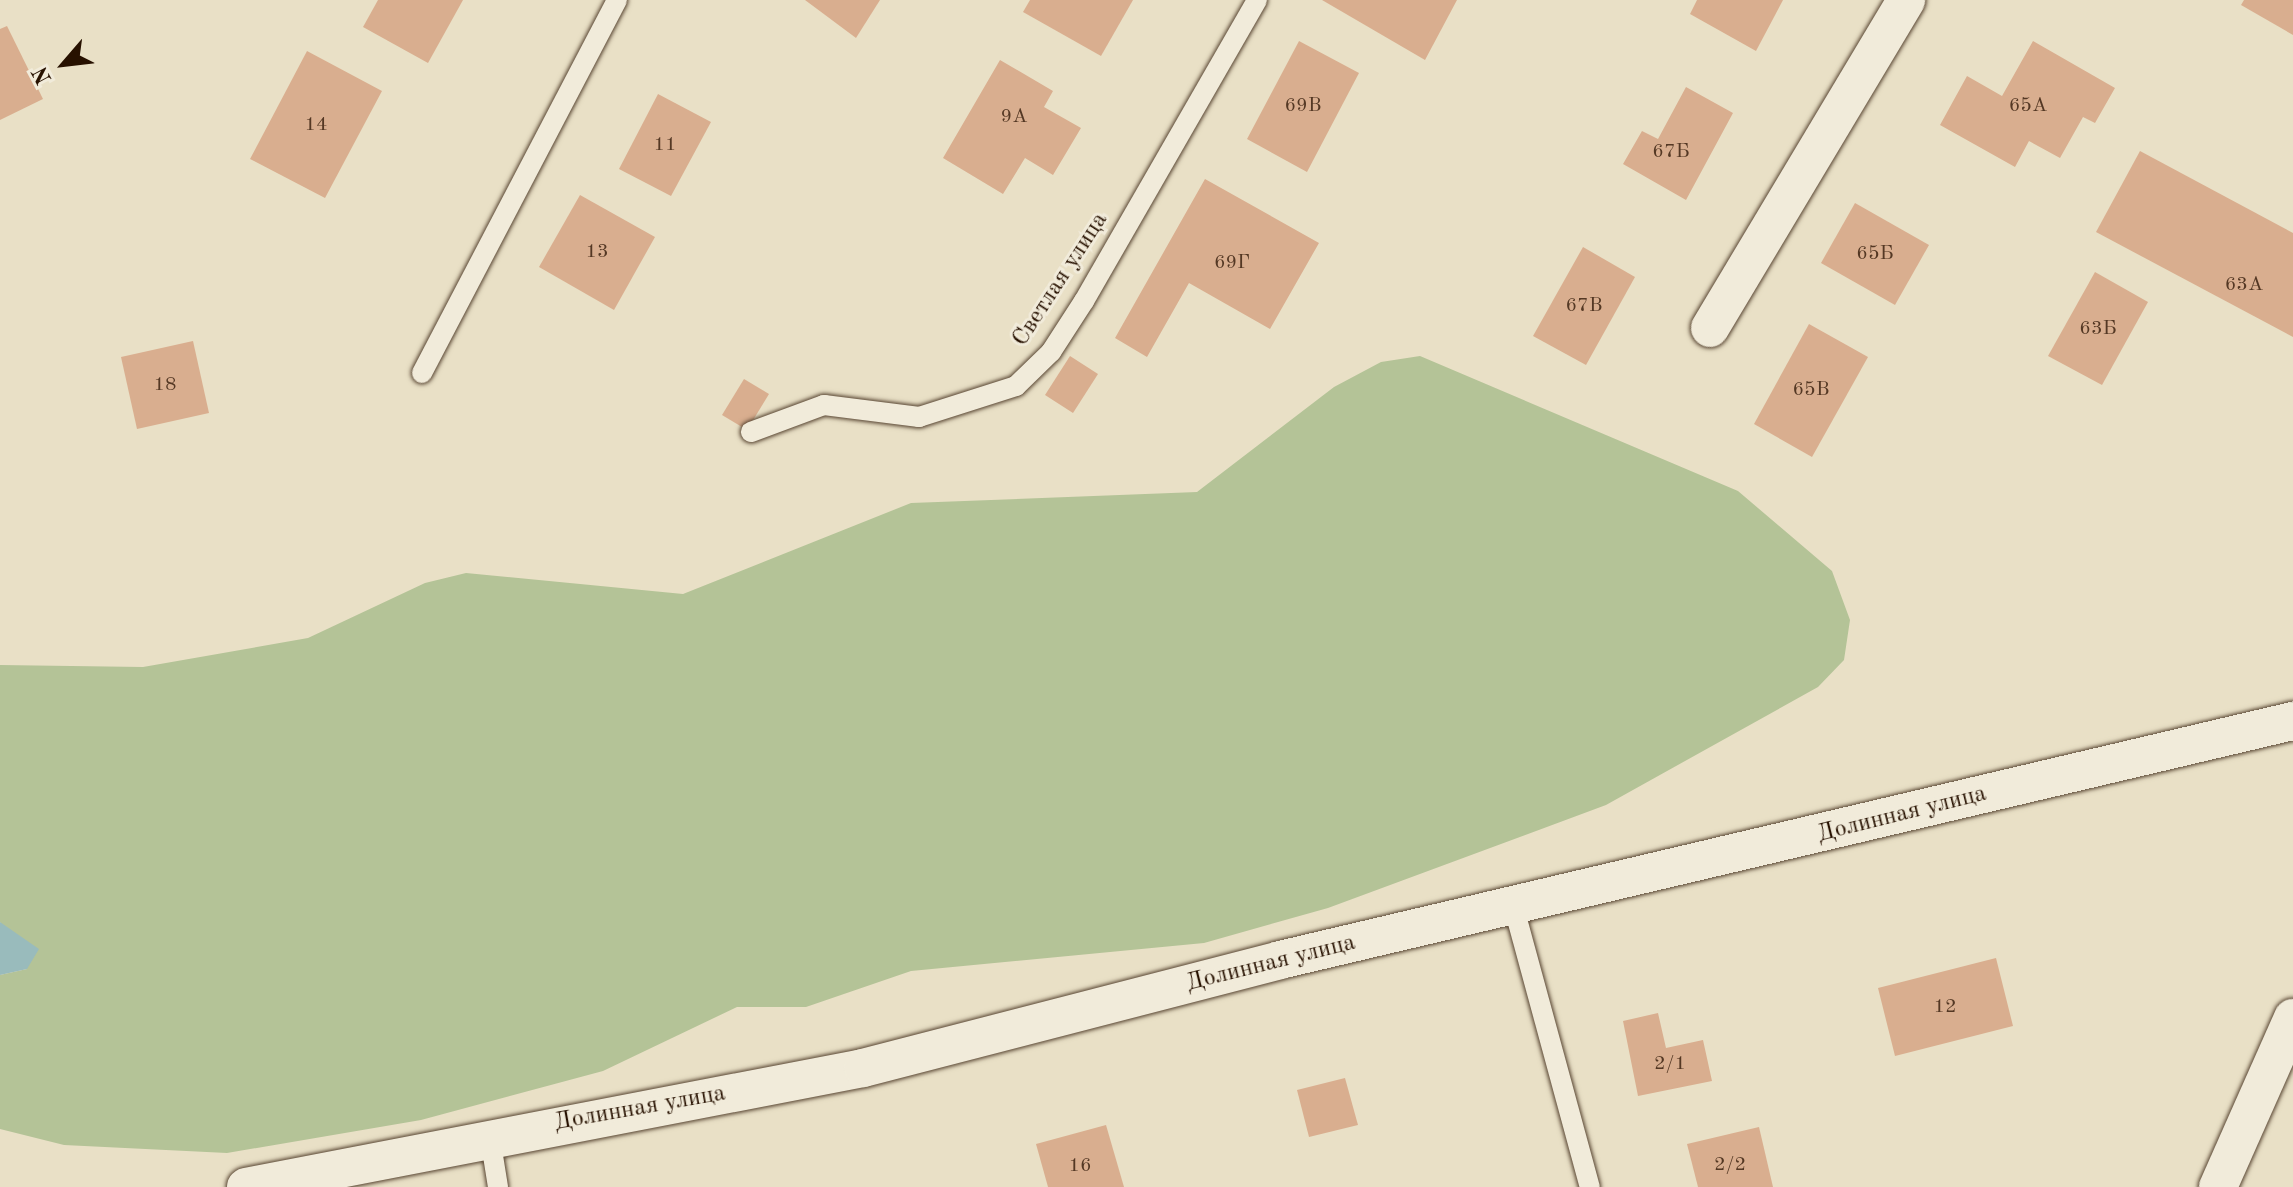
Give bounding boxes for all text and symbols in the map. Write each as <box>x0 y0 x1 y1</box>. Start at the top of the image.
north arrow <box>24 24 104 104</box>
text: N <box>29 63 56 88</box>
house number: 69В <box>1285 94 1321 118</box>
house number: 65А <box>2009 94 2047 118</box>
house number: 9А <box>1001 105 1027 129</box>
house number: 14 <box>304 113 328 137</box>
house number: 11 <box>653 133 677 157</box>
house number: 67Б <box>1652 140 1690 164</box>
street label: Светлая улица <box>1007 208 1115 352</box>
house number: 13 <box>585 240 609 264</box>
house number: 65Б <box>1856 242 1894 266</box>
house number: 69Г <box>1214 251 1250 275</box>
house number: 63А <box>2225 273 2263 297</box>
house number: 67В <box>1566 294 1602 318</box>
house number: 63Б <box>2079 317 2117 341</box>
house number: 18 <box>153 373 177 397</box>
house number: 65В <box>1793 378 1829 402</box>
street label: Долинная улица <box>1814 780 1990 850</box>
street label: Долинная улица <box>1183 929 1359 999</box>
house number: 12 <box>1933 995 1957 1019</box>
house number: 2/1 <box>1654 1052 1686 1076</box>
street label: Долинная улица <box>552 1080 728 1138</box>
house number: 2/2 <box>1714 1153 1746 1177</box>
house number: 16 <box>1068 1154 1092 1178</box>

